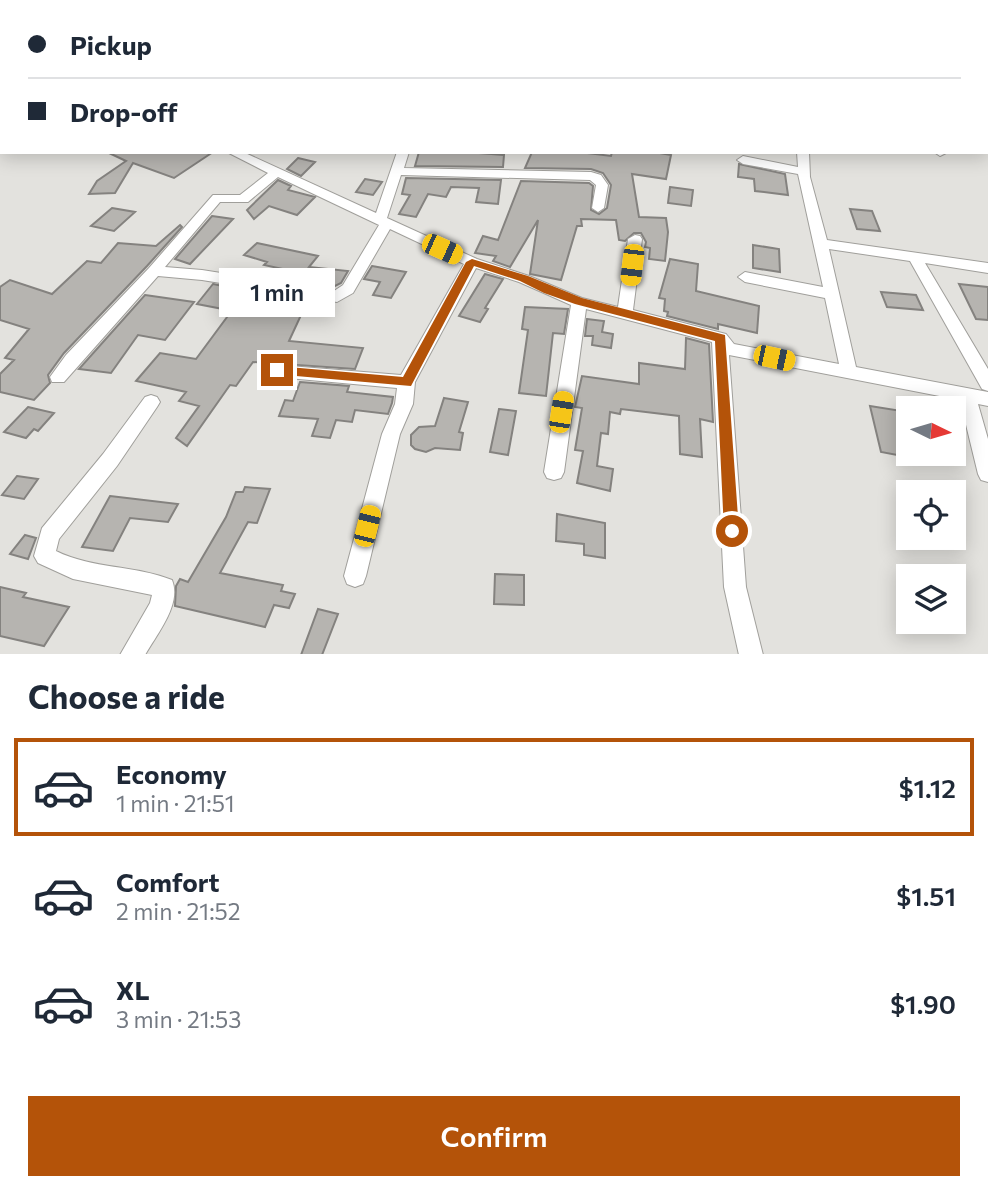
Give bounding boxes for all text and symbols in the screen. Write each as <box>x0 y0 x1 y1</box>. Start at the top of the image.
text: Pickup <box>70 29 152 60</box>
text: Drop-off <box>70 96 177 127</box>
car <box>419 231 466 267</box>
car <box>620 243 645 287</box>
callout: 1 min <box>219 268 335 318</box>
text: 1 min <box>250 278 304 306</box>
car <box>752 343 797 373</box>
route end <box>261 354 293 386</box>
car <box>548 390 575 434</box>
north arrow <box>896 396 966 466</box>
map controls <box>896 396 966 634</box>
button: locate <box>896 480 966 550</box>
car <box>352 503 383 549</box>
route start <box>716 515 748 547</box>
button: layers <box>896 564 966 634</box>
text: Choose a ride <box>28 676 225 716</box>
icon: car <box>32 756 95 819</box>
text: Economy <box>116 758 227 789</box>
text: $1.12 <box>899 772 956 803</box>
text: 1 min · 21:51 <box>116 789 235 817</box>
icon: car <box>32 864 95 927</box>
text: Comfort <box>116 866 219 897</box>
text: $1.51 <box>896 880 956 911</box>
text: 2 min · 21:52 <box>116 897 241 925</box>
icon: car <box>32 972 95 1035</box>
text: XL <box>116 974 150 1005</box>
text: $1.90 <box>890 988 956 1019</box>
text: 3 min · 21:53 <box>116 1005 241 1033</box>
button: Confirm <box>28 1096 960 1176</box>

